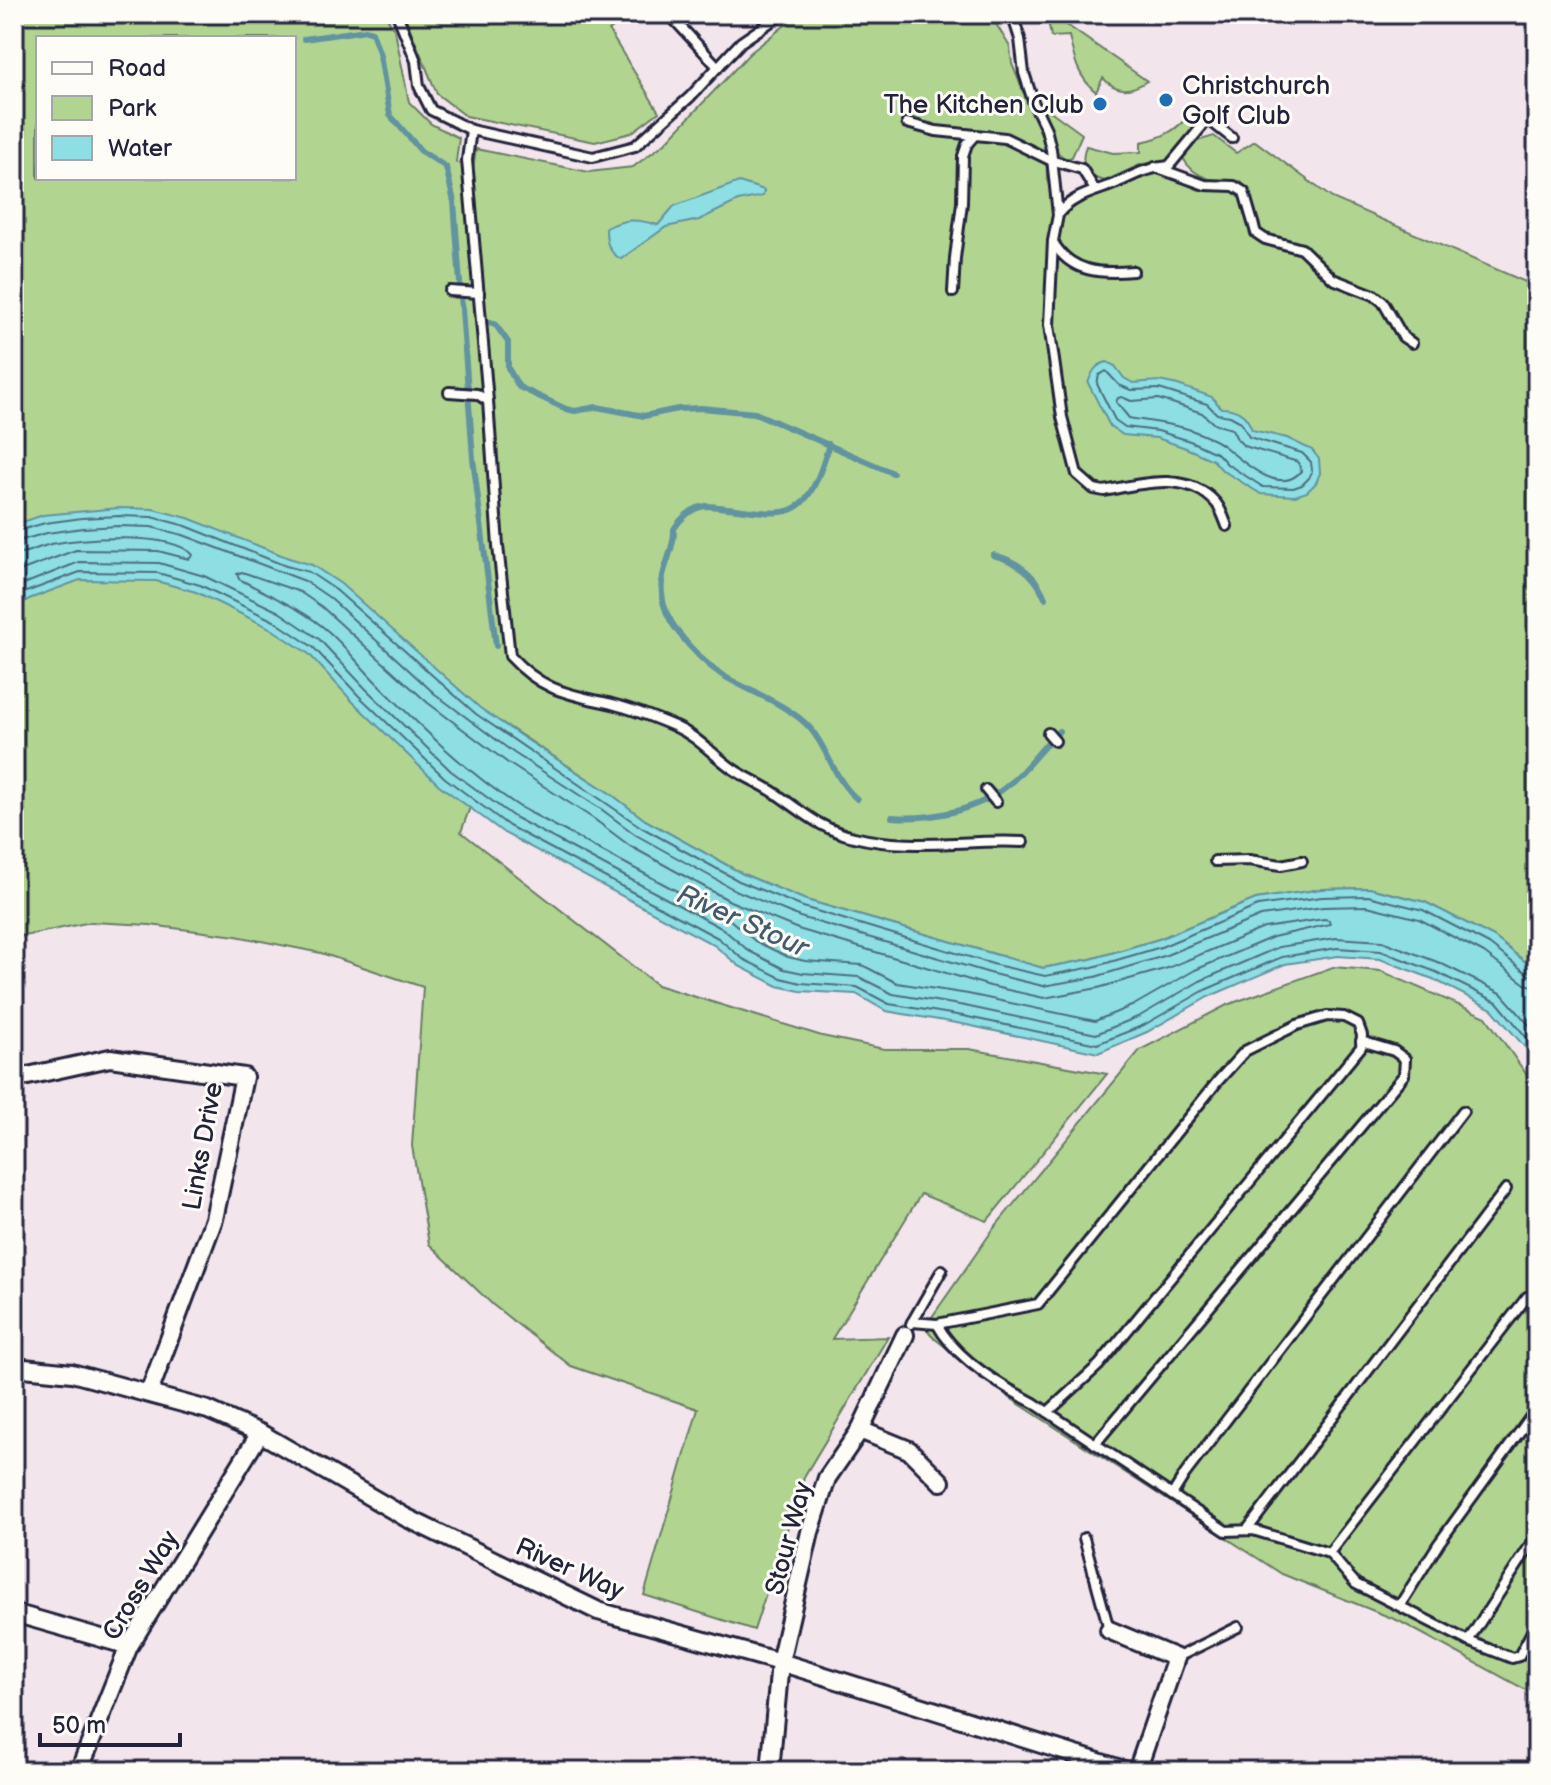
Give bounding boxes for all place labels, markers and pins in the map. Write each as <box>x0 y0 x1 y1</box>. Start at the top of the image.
place label: Christchurch Golf Club <box>1182 71 1330 132</box>
place label: The Kitchen Club <box>883 90 1084 121</box>
marker: Christchurch Golf Club <box>1157 91 1175 109</box>
marker: The Kitchen Club <box>1091 95 1109 113</box>

